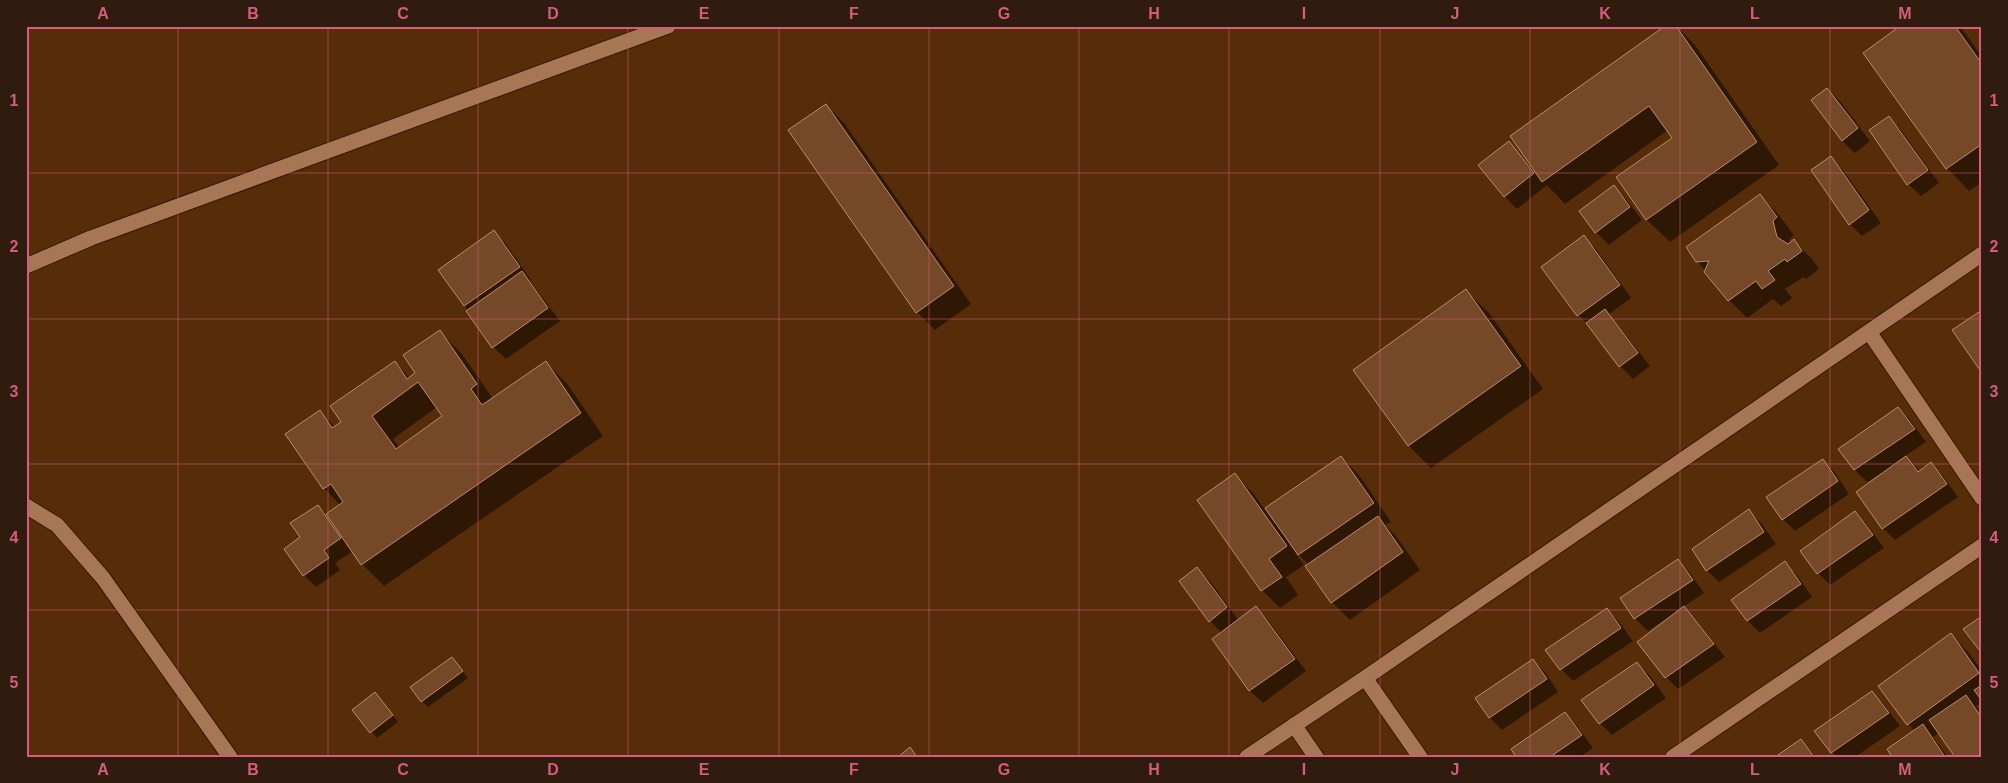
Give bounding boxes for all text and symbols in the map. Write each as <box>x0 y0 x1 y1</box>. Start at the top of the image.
text: A <box>97 5 109 22</box>
text: B <box>247 5 259 22</box>
text: C <box>397 5 409 22</box>
text: D <box>547 5 559 22</box>
text: E <box>699 5 710 22</box>
text: F <box>849 5 859 22</box>
text: G <box>998 5 1010 22</box>
text: H <box>1148 5 1160 22</box>
text: I <box>1302 5 1306 22</box>
text: J <box>1451 5 1459 22</box>
text: K <box>1599 5 1611 22</box>
text: L <box>1750 5 1760 22</box>
text: M <box>1898 5 1912 22</box>
text: 1 <box>10 92 19 109</box>
text: 1 <box>1990 92 1999 109</box>
text: 2 <box>10 238 19 255</box>
text: 2 <box>1990 238 1999 255</box>
text: 3 <box>10 383 19 400</box>
text: 3 <box>1990 383 1999 400</box>
text: 4 <box>10 529 19 546</box>
text: 4 <box>1990 529 1999 546</box>
text: 5 <box>10 674 19 691</box>
text: 5 <box>1990 674 1999 691</box>
text: A <box>97 761 109 778</box>
text: B <box>247 761 259 778</box>
text: C <box>397 761 409 778</box>
text: D <box>547 761 559 778</box>
text: E <box>699 761 710 778</box>
text: F <box>849 761 859 778</box>
text: G <box>998 761 1010 778</box>
text: H <box>1148 761 1160 778</box>
text: I <box>1302 761 1306 778</box>
text: J <box>1451 761 1459 778</box>
text: K <box>1599 761 1611 778</box>
text: L <box>1750 761 1760 778</box>
text: M <box>1898 761 1912 778</box>

